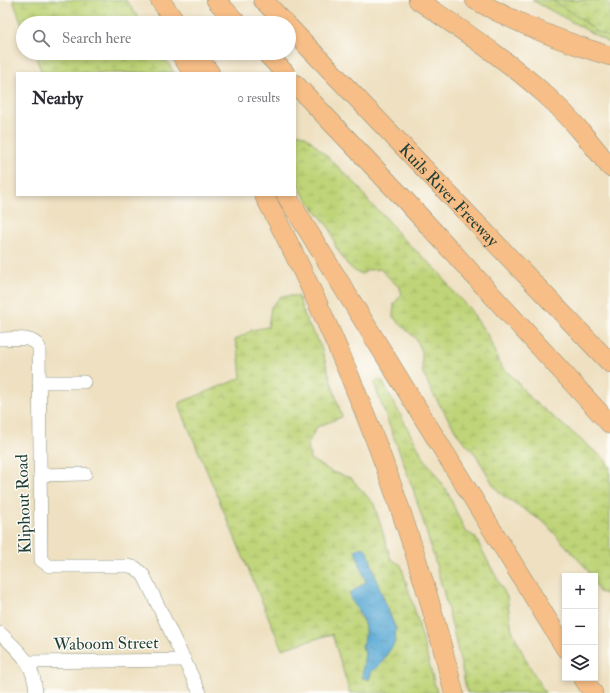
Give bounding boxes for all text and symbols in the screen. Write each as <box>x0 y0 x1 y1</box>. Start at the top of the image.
search box <box>16 16 296 60</box>
icon: search <box>30 27 52 49</box>
text: Search here <box>62 29 131 48</box>
text: Nearby <box>32 88 83 109</box>
text: 0 results <box>237 90 280 106</box>
street label: Kuils River Freeway <box>395 139 503 252</box>
street label: Kliphout Road <box>11 453 37 554</box>
map controls <box>562 573 598 681</box>
button: + <box>562 573 598 609</box>
button: − <box>562 609 598 645</box>
street label: Waboom Street <box>52 632 159 655</box>
button: layers <box>562 645 598 681</box>

